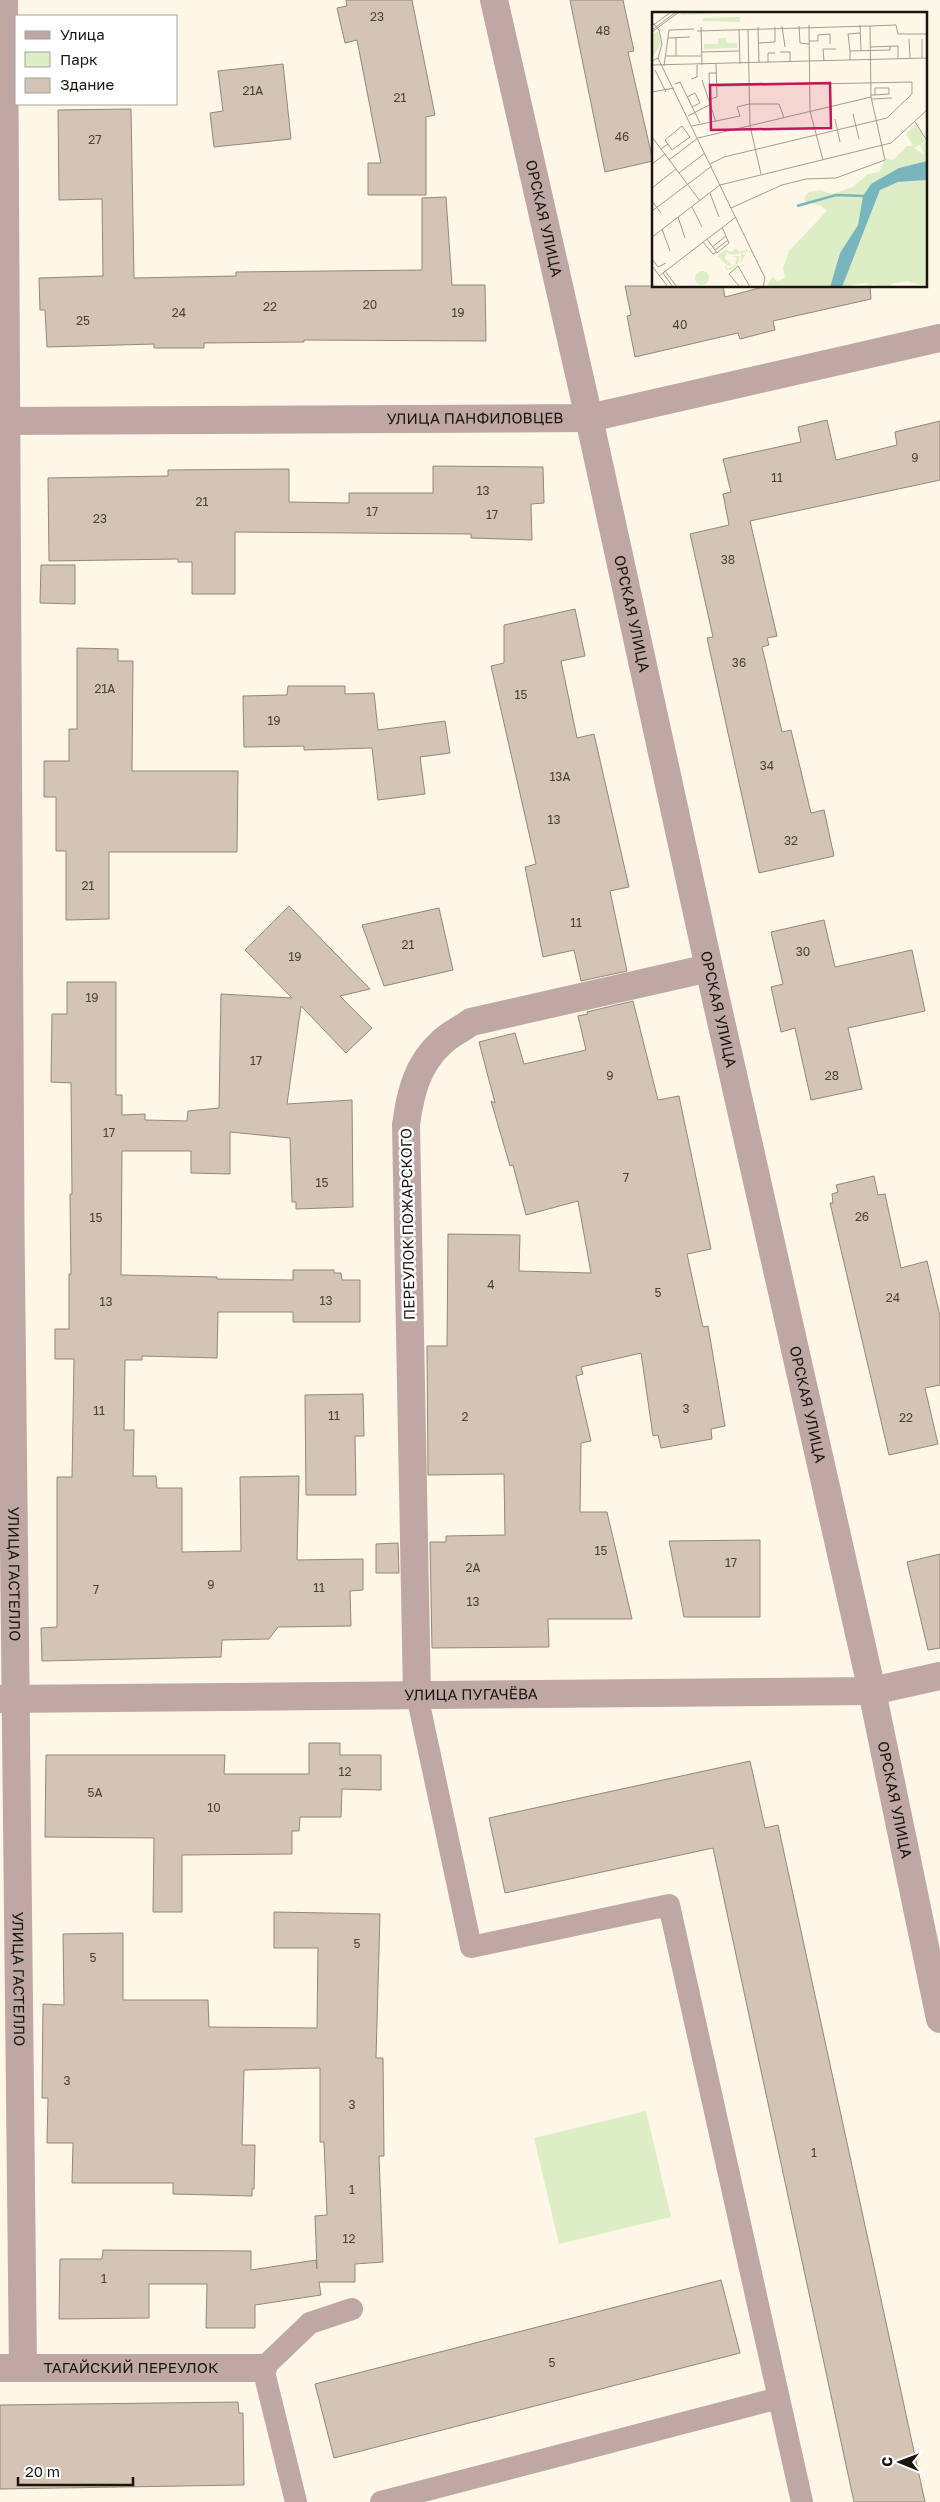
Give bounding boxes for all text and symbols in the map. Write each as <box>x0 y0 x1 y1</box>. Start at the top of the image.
house number: 23 <box>370 9 384 24</box>
inset map <box>652 12 928 288</box>
legend <box>15 15 178 105</box>
house number: 48 <box>596 23 610 38</box>
text: Улица <box>60 25 105 43</box>
text: Парк <box>60 50 98 68</box>
text: Здание <box>60 75 114 93</box>
house number: 21А <box>243 83 263 98</box>
house number: 21 <box>394 90 407 105</box>
house number: 46 <box>615 129 629 144</box>
house number: 27 <box>88 132 102 147</box>
street label: ОРСКАЯ УЛИЦА <box>523 158 567 278</box>
house number: 20 <box>363 297 377 312</box>
house number: 22 <box>263 299 277 314</box>
house number: 24 <box>172 305 186 320</box>
house number: 19 <box>451 305 465 320</box>
house number: 25 <box>76 313 90 328</box>
house number: 40 <box>673 317 687 332</box>
street label: УЛИЦА ПАНФИЛОВЦЕВ <box>387 408 563 427</box>
house number: 9 <box>911 450 919 465</box>
house number: 11 <box>771 470 783 485</box>
house number: 13 <box>477 483 489 498</box>
house number: 21 <box>196 494 209 509</box>
house number: 17 <box>366 504 378 519</box>
house number: 17 <box>486 507 498 522</box>
house number: 23 <box>93 511 107 526</box>
house number: 38 <box>721 552 735 567</box>
street label: ОРСКАЯ УЛИЦА <box>611 553 654 674</box>
house number: 36 <box>732 655 746 670</box>
house number: 21А <box>95 681 115 696</box>
house number: 15 <box>515 687 527 702</box>
house number: 19 <box>267 713 281 728</box>
house number: 34 <box>760 758 774 773</box>
house number: 13А <box>550 769 570 784</box>
house number: 13 <box>548 812 560 827</box>
house number: 32 <box>784 833 798 848</box>
house number: 21 <box>82 878 95 893</box>
house number: 11 <box>570 915 582 930</box>
house number: 21 <box>402 937 415 952</box>
house number: 30 <box>796 944 810 959</box>
house number: 19 <box>288 949 302 964</box>
street label: ОРСКАЯ УЛИЦА <box>698 949 741 1069</box>
house number: 19 <box>85 990 99 1005</box>
house number: 17 <box>250 1053 262 1068</box>
house number: 9 <box>606 1068 614 1083</box>
house number: 28 <box>825 1068 839 1083</box>
house number: 17 <box>103 1125 115 1140</box>
street label: ПЕРЕУЛОК ПОЖАРСКОГО <box>396 1128 418 1320</box>
house number: 7 <box>623 1170 629 1185</box>
house number: 15 <box>316 1175 328 1190</box>
house number: 26 <box>855 1209 869 1224</box>
house number: 15 <box>90 1210 102 1225</box>
house number: 4 <box>487 1277 495 1292</box>
house number: 5 <box>655 1285 662 1300</box>
house number: 24 <box>886 1290 900 1305</box>
house number: 13 <box>320 1293 332 1308</box>
house number: 13 <box>100 1294 112 1309</box>
street label: ОРСКАЯ УЛИЦА <box>786 1344 830 1464</box>
house number: 3 <box>682 1401 690 1416</box>
house number: 11 <box>93 1403 105 1418</box>
house number: 11 <box>328 1408 340 1423</box>
house number: 2 <box>462 1409 469 1424</box>
house number: 22 <box>899 1410 913 1425</box>
street label: УЛИЦА ГАСТЕЛЛО <box>5 1507 25 1641</box>
house number: 15 <box>595 1543 607 1558</box>
house number: 17 <box>725 1555 737 1570</box>
house number: 2А <box>465 1560 481 1575</box>
house number: 9 <box>207 1577 215 1592</box>
house number: 11 <box>313 1580 325 1595</box>
house number: 7 <box>93 1582 99 1597</box>
house number: 13 <box>467 1594 479 1609</box>
street label: УЛИЦА ПУГАЧЁВА <box>404 1684 538 1703</box>
street label: ОРСКАЯ УЛИЦА <box>875 1739 916 1860</box>
house number: 12 <box>339 1764 351 1779</box>
house number: 5А <box>87 1785 103 1800</box>
house number: 10 <box>207 1800 221 1815</box>
street label: УЛИЦА ГАСТЕЛЛО <box>9 1912 29 2046</box>
house number: 5 <box>354 1936 361 1951</box>
house number: 5 <box>90 1950 97 1965</box>
house number: 3 <box>63 2073 71 2088</box>
house number: 3 <box>348 2097 356 2112</box>
house number: 1 <box>811 2145 817 2160</box>
house number: 1 <box>349 2182 355 2197</box>
house number: 12 <box>343 2231 355 2246</box>
house number: 1 <box>101 2271 107 2286</box>
house number: 5 <box>549 2355 556 2370</box>
street label: ТАГАЙСКИЙ ПЕРЕУЛОК <box>44 2358 219 2376</box>
north arrow <box>875 2437 925 2487</box>
scale bar <box>18 2454 132 2486</box>
text: С <box>878 2457 895 2467</box>
text: 20 m <box>25 2462 60 2480</box>

